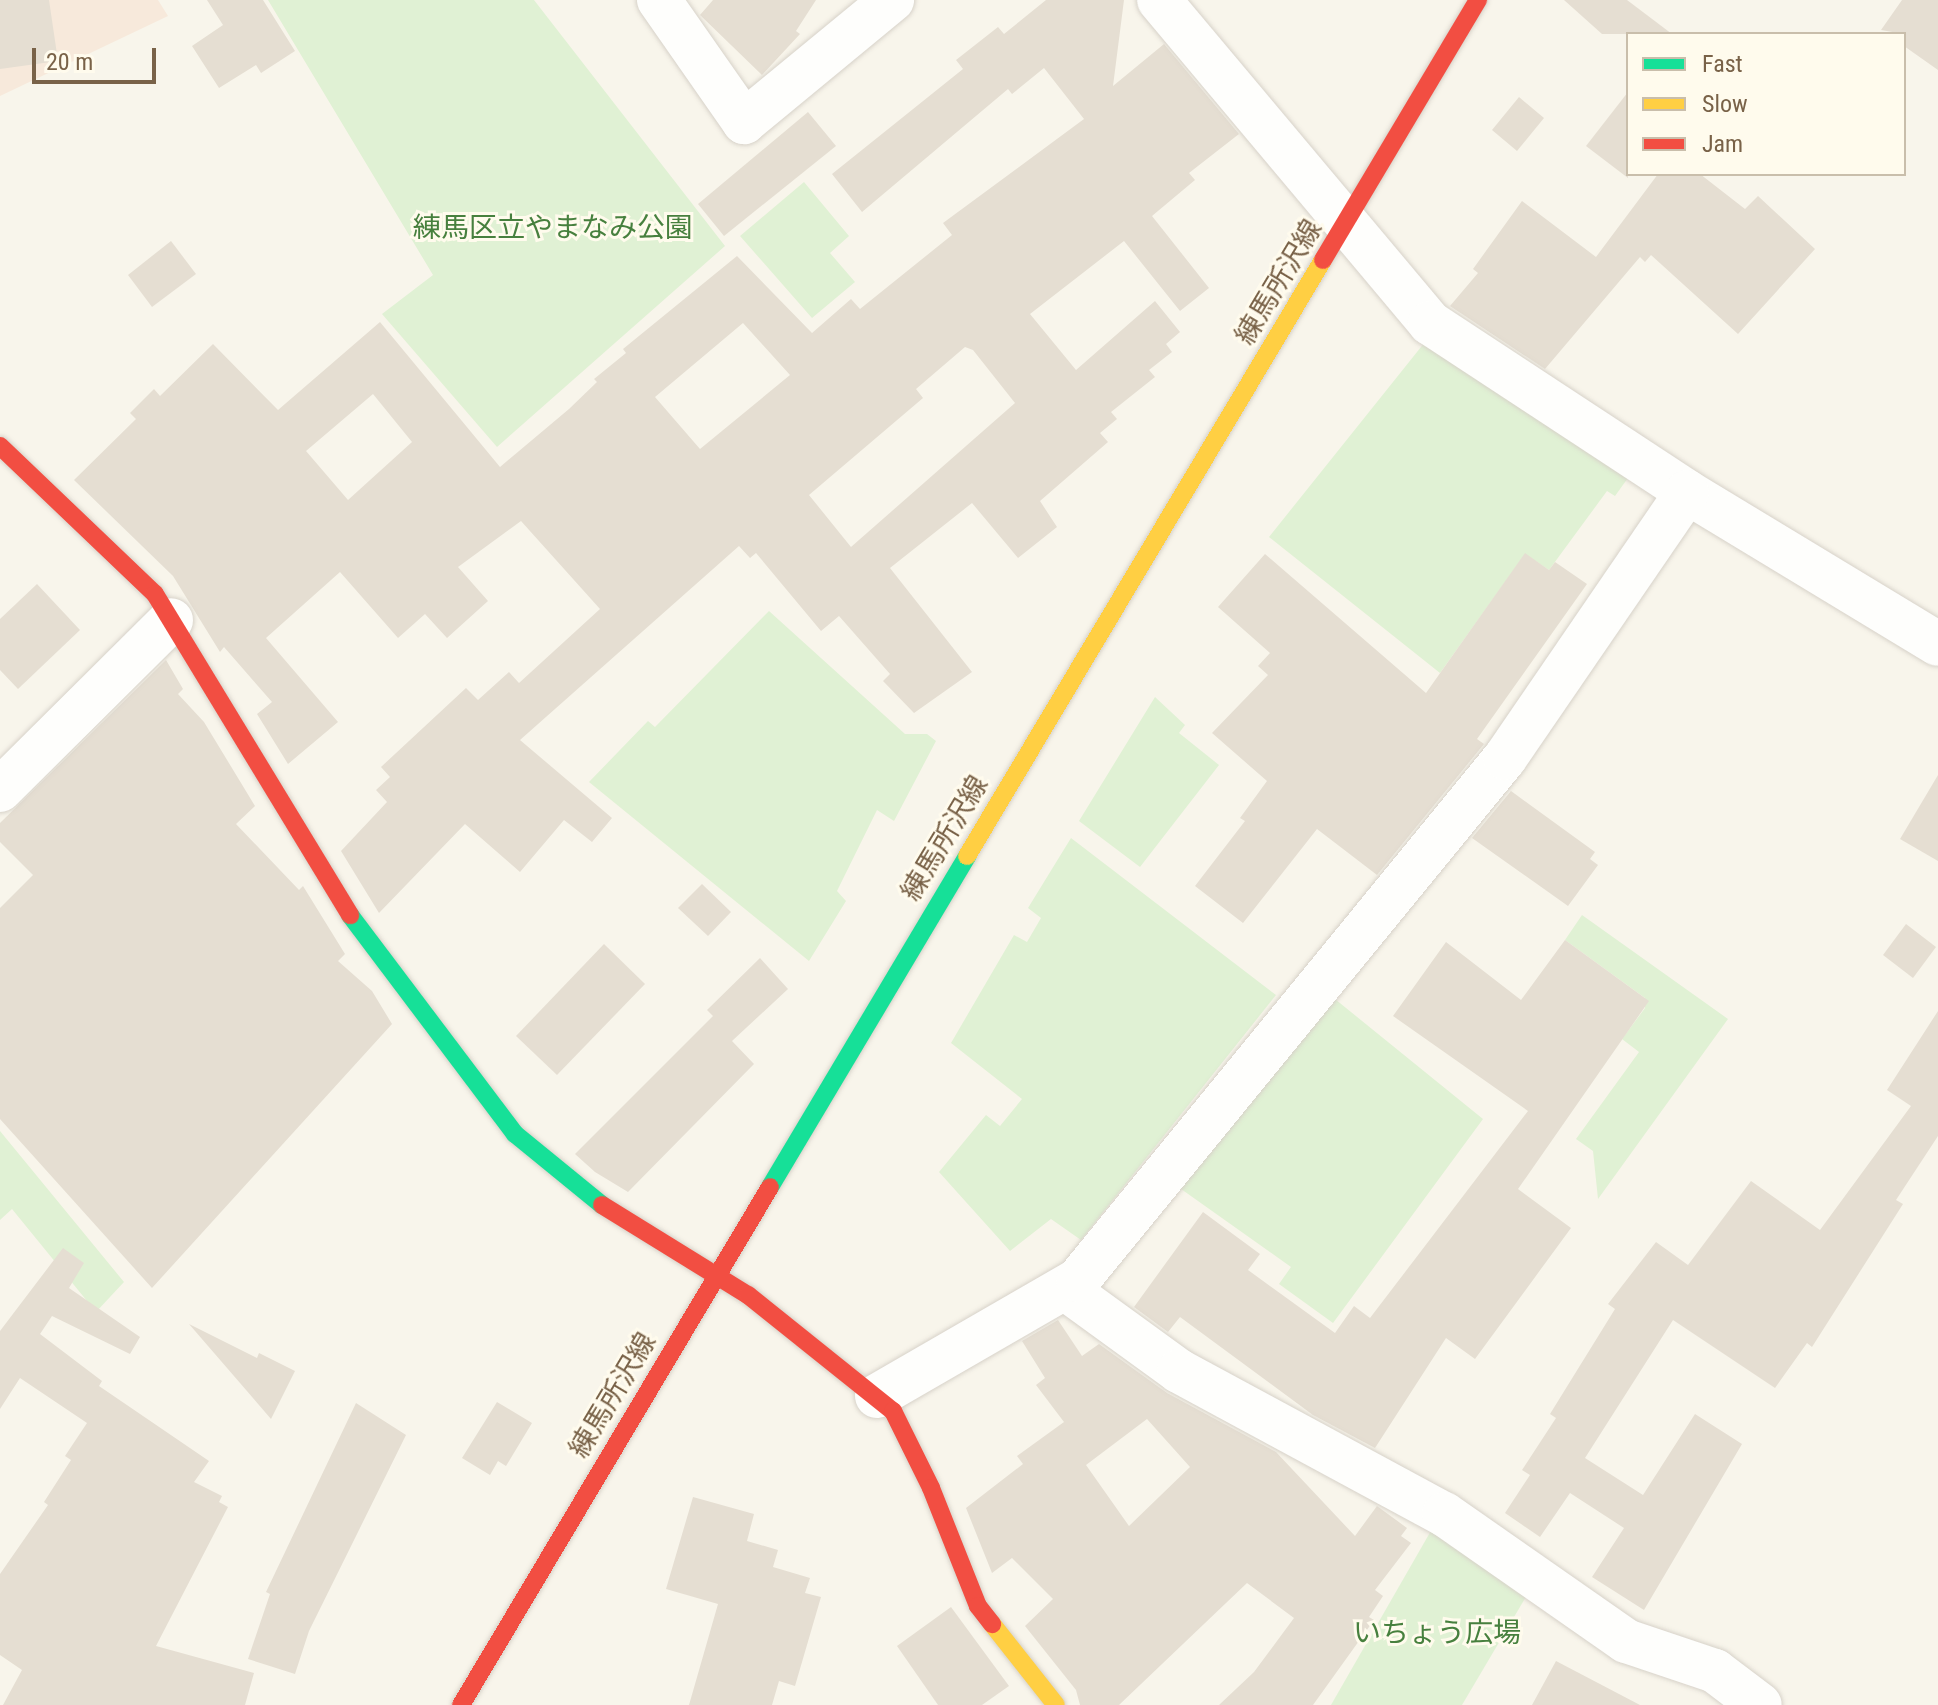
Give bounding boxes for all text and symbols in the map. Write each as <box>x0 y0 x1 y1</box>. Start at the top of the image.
scale bar <box>36 32 160 82</box>
legend <box>1626 32 1906 176</box>
text: 20 m <box>46 48 93 76</box>
text: Fast <box>1702 50 1743 78</box>
text: Slow <box>1702 90 1748 118</box>
text: Jam <box>1702 130 1743 158</box>
park label: 練馬区立やまなみ公園 <box>413 211 693 245</box>
street label: 練馬所沢線 <box>1229 213 1329 351</box>
street label: 練馬所沢線 <box>895 769 995 907</box>
street label: 練馬所沢線 <box>563 1326 663 1464</box>
park label: いちょう広場 <box>1353 1616 1521 1650</box>

